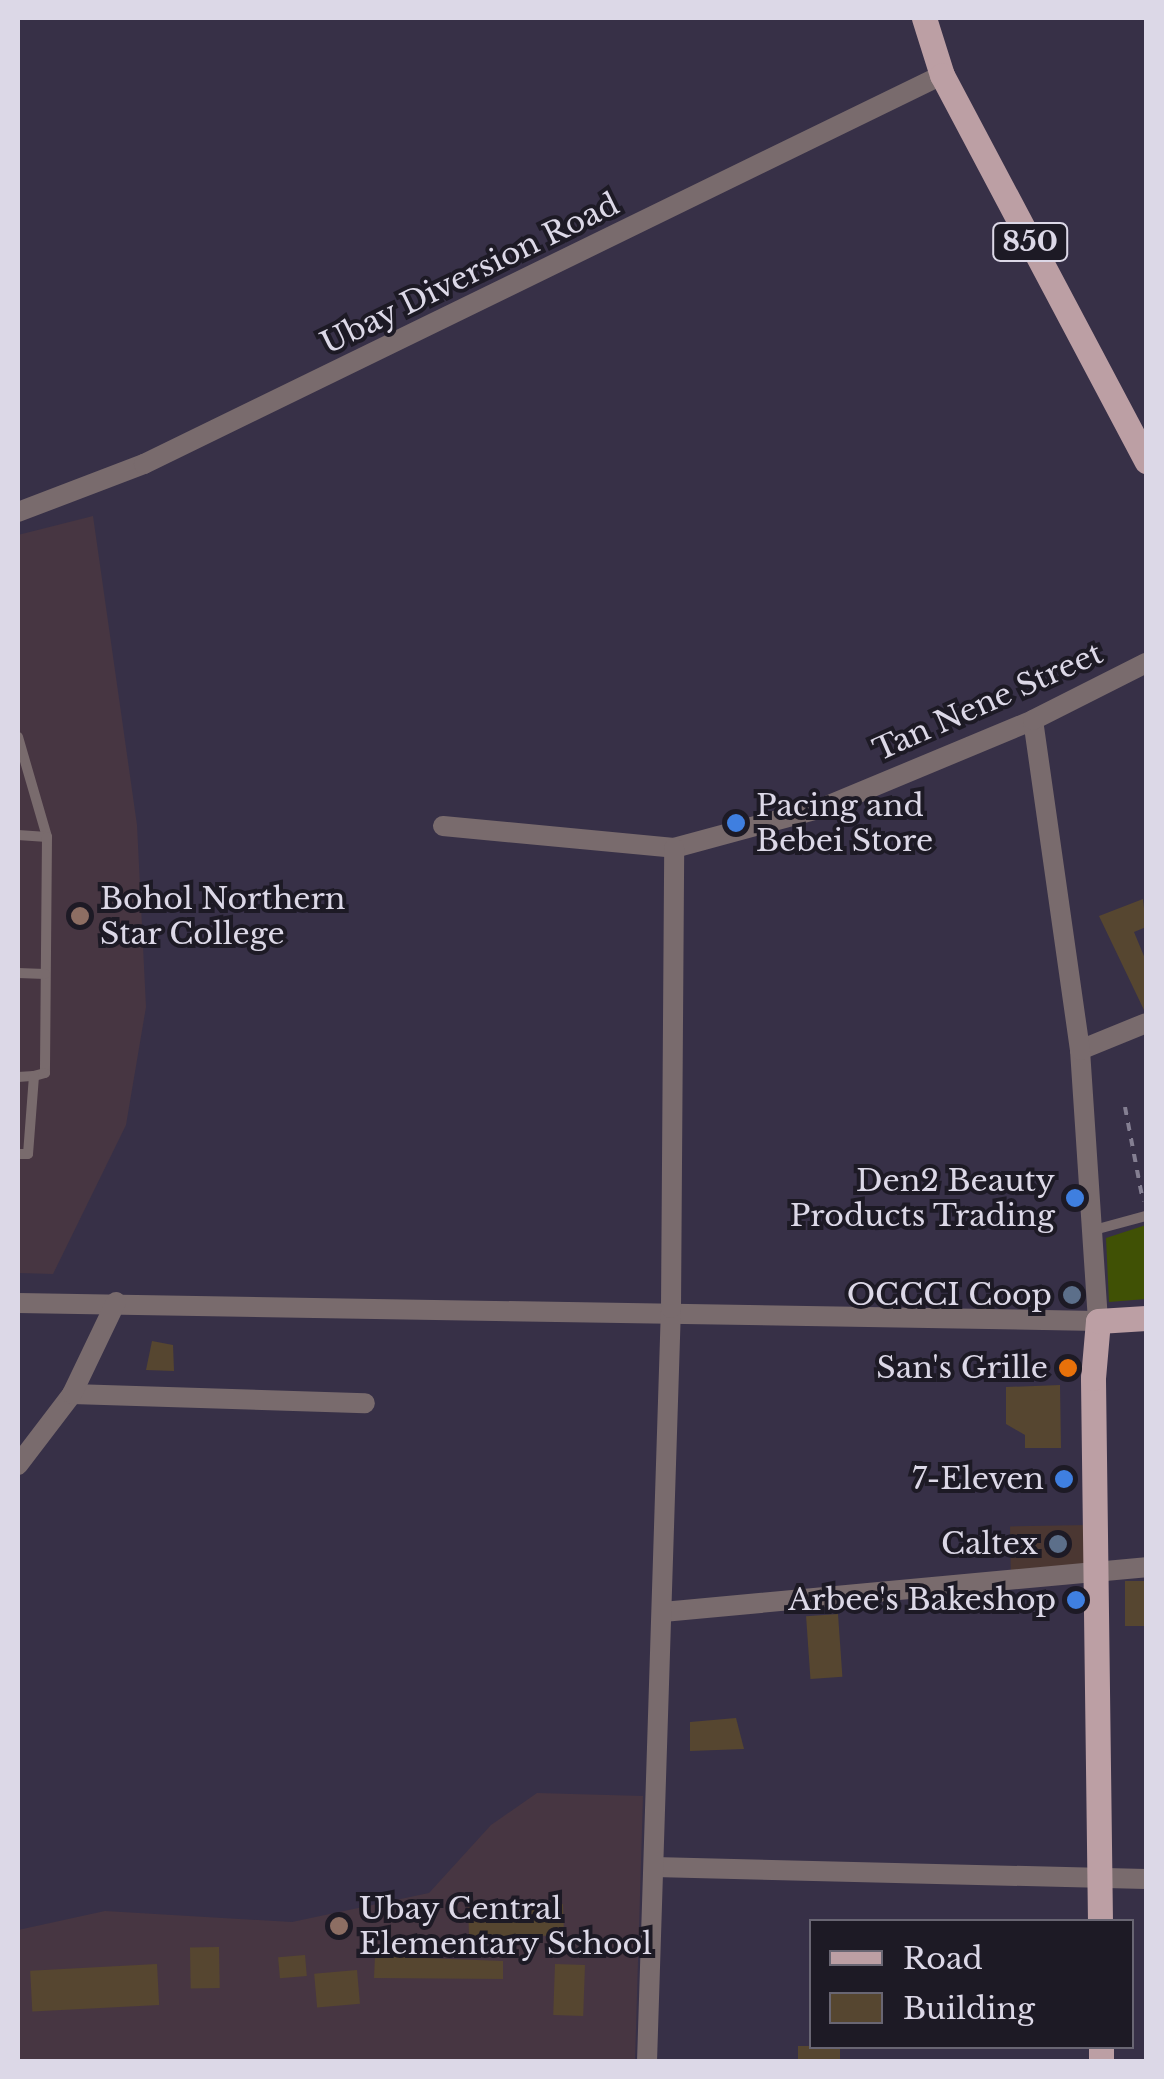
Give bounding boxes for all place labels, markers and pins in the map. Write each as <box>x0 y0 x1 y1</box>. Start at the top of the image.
place label: Pacing and Bebei Store <box>756 788 933 858</box>
marker: Pacing and Bebei Store <box>725 812 747 834</box>
place label: Bohol Northern Star College <box>100 881 345 952</box>
marker: Bohol Northern Star College <box>69 905 91 927</box>
place label: Den2 Beauty Products Trading <box>789 1163 1055 1234</box>
marker: Den2 Beauty Products Trading <box>1064 1187 1086 1209</box>
place label: OCCCI Coop <box>847 1277 1052 1313</box>
marker: OCCCI Coop <box>1061 1284 1083 1306</box>
place label: San's Grille <box>876 1350 1048 1386</box>
marker: San's Grille <box>1057 1357 1079 1379</box>
place label: 7-Eleven <box>912 1461 1044 1497</box>
marker: 7-Eleven <box>1053 1468 1075 1490</box>
place label: Caltex <box>941 1526 1038 1562</box>
marker: Caltex <box>1047 1533 1069 1555</box>
place label: Arbee's Bakeshop <box>788 1582 1056 1618</box>
marker: Arbee's Bakeshop <box>1065 1589 1087 1611</box>
place label: Ubay Central Elementary School <box>359 1891 653 1962</box>
marker: Ubay Central Elementary School <box>328 1915 350 1937</box>

